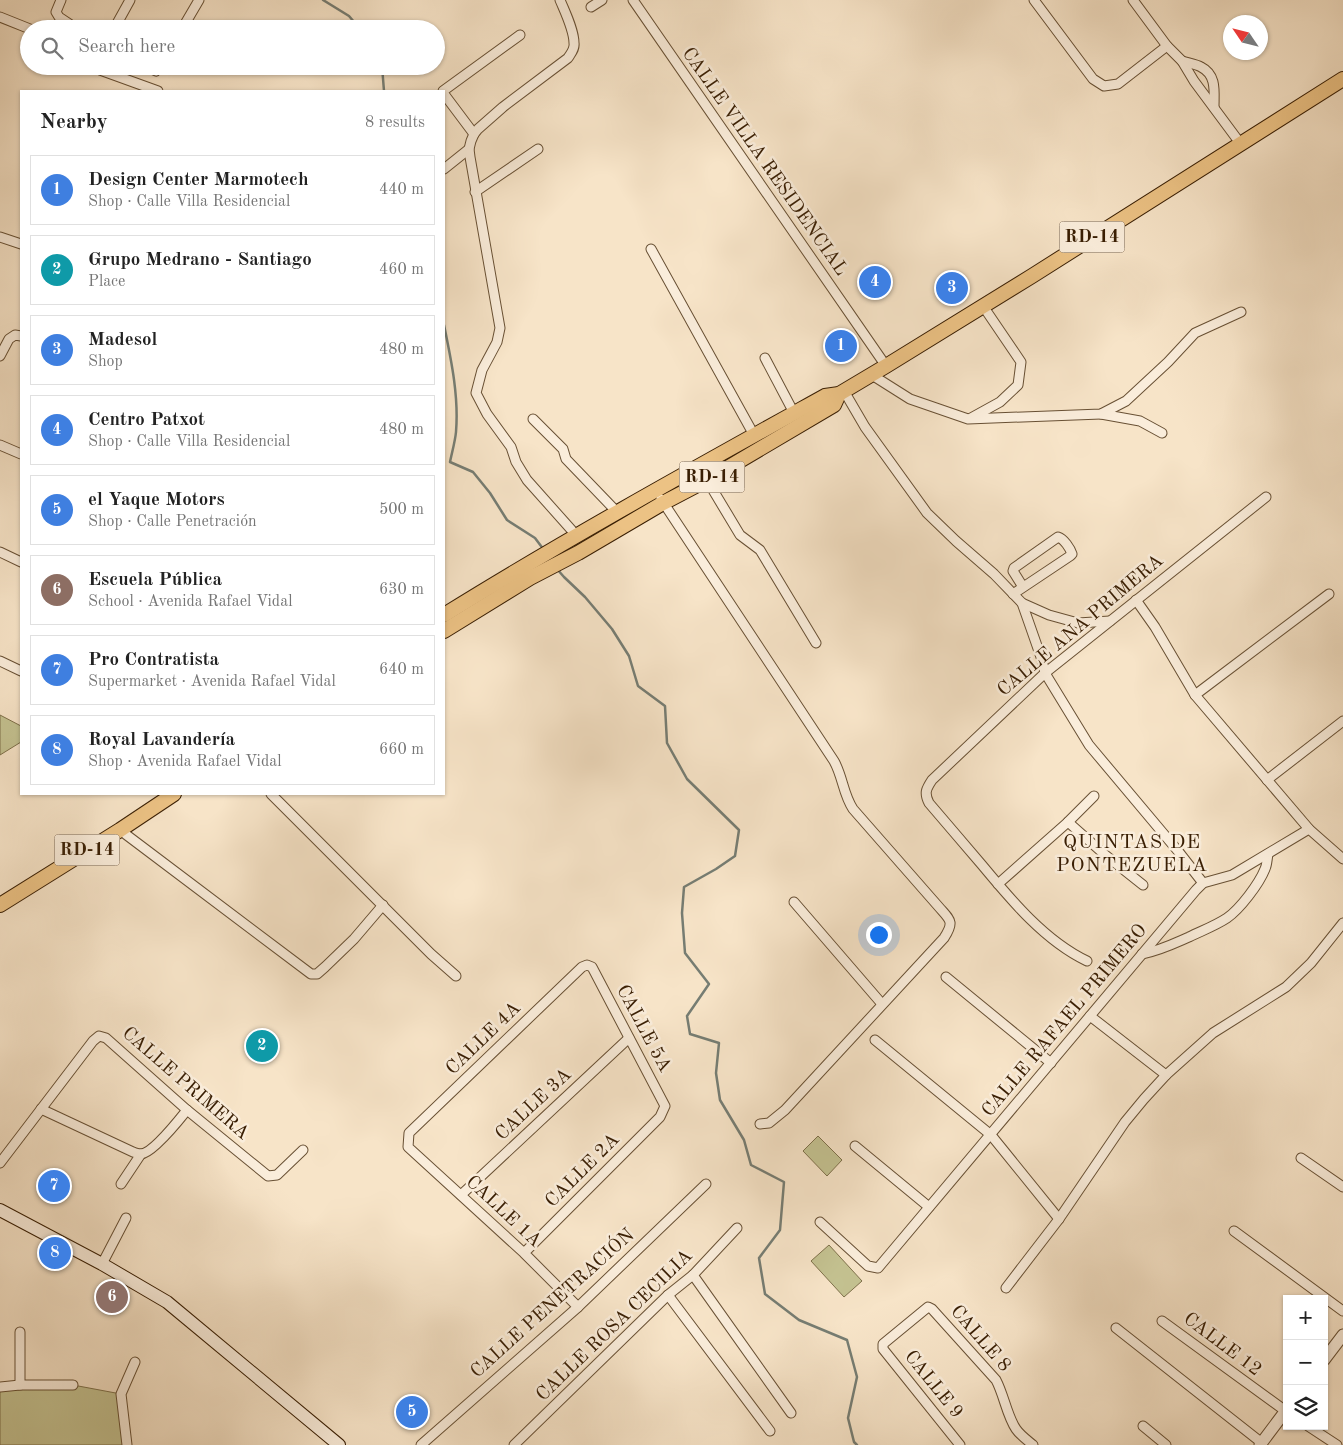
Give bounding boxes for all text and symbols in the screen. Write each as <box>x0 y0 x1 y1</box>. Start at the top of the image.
north arrow <box>1223 15 1268 60</box>
search box <box>20 20 445 75</box>
icon: search <box>38 34 66 62</box>
text: Search here <box>78 38 175 57</box>
street label: CALLE VILLA RESIDENCIAL <box>678 44 850 280</box>
text: Nearby <box>40 112 108 133</box>
text: 8 results <box>365 115 425 131</box>
text: Design Center Marmotech <box>88 171 309 190</box>
text: 1 <box>52 182 62 198</box>
text: 440 m <box>379 182 424 198</box>
text: Shop · Calle Villa Residencial <box>88 194 290 210</box>
road number: RD-14 <box>1060 222 1124 252</box>
text: Grupo Medrano - Santiago <box>88 251 312 270</box>
text: 2 <box>52 262 62 278</box>
text: 460 m <box>379 262 424 278</box>
pin: 4 <box>859 263 891 301</box>
pin: 3 <box>936 269 968 307</box>
text: Place <box>88 274 125 290</box>
pin: 1 <box>825 327 857 365</box>
text: Madesol <box>88 331 157 350</box>
text: 3 <box>52 342 62 358</box>
text: 480 m <box>379 342 424 358</box>
text: Shop <box>88 354 123 370</box>
text: Centro Patxot <box>88 411 205 430</box>
text: 4 <box>52 422 62 438</box>
text: 480 m <box>379 422 424 438</box>
text: Shop · Calle Villa Residencial <box>88 434 290 450</box>
road number: RD-14 <box>680 462 744 492</box>
text: el Yaque Motors <box>88 491 225 510</box>
text: 5 <box>52 502 62 518</box>
text: 500 m <box>379 502 424 518</box>
text: Shop · Calle Penetración <box>88 514 257 530</box>
street label: CALLE ANA PRIMERA <box>995 551 1168 701</box>
text: Escuela Pública <box>88 571 222 590</box>
text: 6 <box>52 582 62 598</box>
text: 630 m <box>379 582 424 598</box>
text: School · Avenida Rafael Vidal <box>88 594 292 610</box>
text: Pro Contratista <box>88 651 219 670</box>
text: 7 <box>52 662 62 678</box>
text: 640 m <box>379 662 424 678</box>
text: Supermarket · Avenida Rafael Vidal <box>88 674 336 690</box>
text: Royal Lavandería <box>88 731 235 750</box>
text: 8 <box>52 742 62 758</box>
text: 660 m <box>379 742 424 758</box>
text: Shop · Avenida Rafael Vidal <box>88 754 282 770</box>
district label: QUINTAS DE PONTEZUELA <box>1056 833 1208 876</box>
road number: RD-14 <box>54 834 120 866</box>
street label: CALLE RAFAEL PRIMERO <box>979 921 1151 1121</box>
your location <box>866 922 892 948</box>
street label: CALLE 5A <box>612 982 674 1076</box>
street label: CALLE 4A <box>443 999 525 1079</box>
street label: CALLE PRIMERA <box>118 1024 252 1144</box>
pin: 2 <box>246 1027 278 1065</box>
street label: CALLE 3A <box>493 1065 576 1145</box>
street label: CALLE 2A <box>542 1130 624 1212</box>
pin: 7 <box>38 1167 70 1205</box>
street label: CALLE 1A <box>462 1172 545 1252</box>
street label: CALLE PENETRACIÓN <box>464 1222 639 1382</box>
pin: 8 <box>39 1234 71 1272</box>
street label: CALLE ROSA CECILIA <box>533 1246 697 1405</box>
pin: 6 <box>96 1278 128 1316</box>
map controls <box>1283 1295 1328 1430</box>
button: + <box>1283 1295 1328 1340</box>
street label: CALLE 8 <box>946 1302 1014 1376</box>
street label: CALLE 12 <box>1179 1310 1265 1380</box>
button: − <box>1283 1340 1328 1385</box>
street label: CALLE 9 <box>900 1347 966 1423</box>
button: layers <box>1283 1385 1328 1430</box>
pin: 5 <box>396 1393 428 1431</box>

